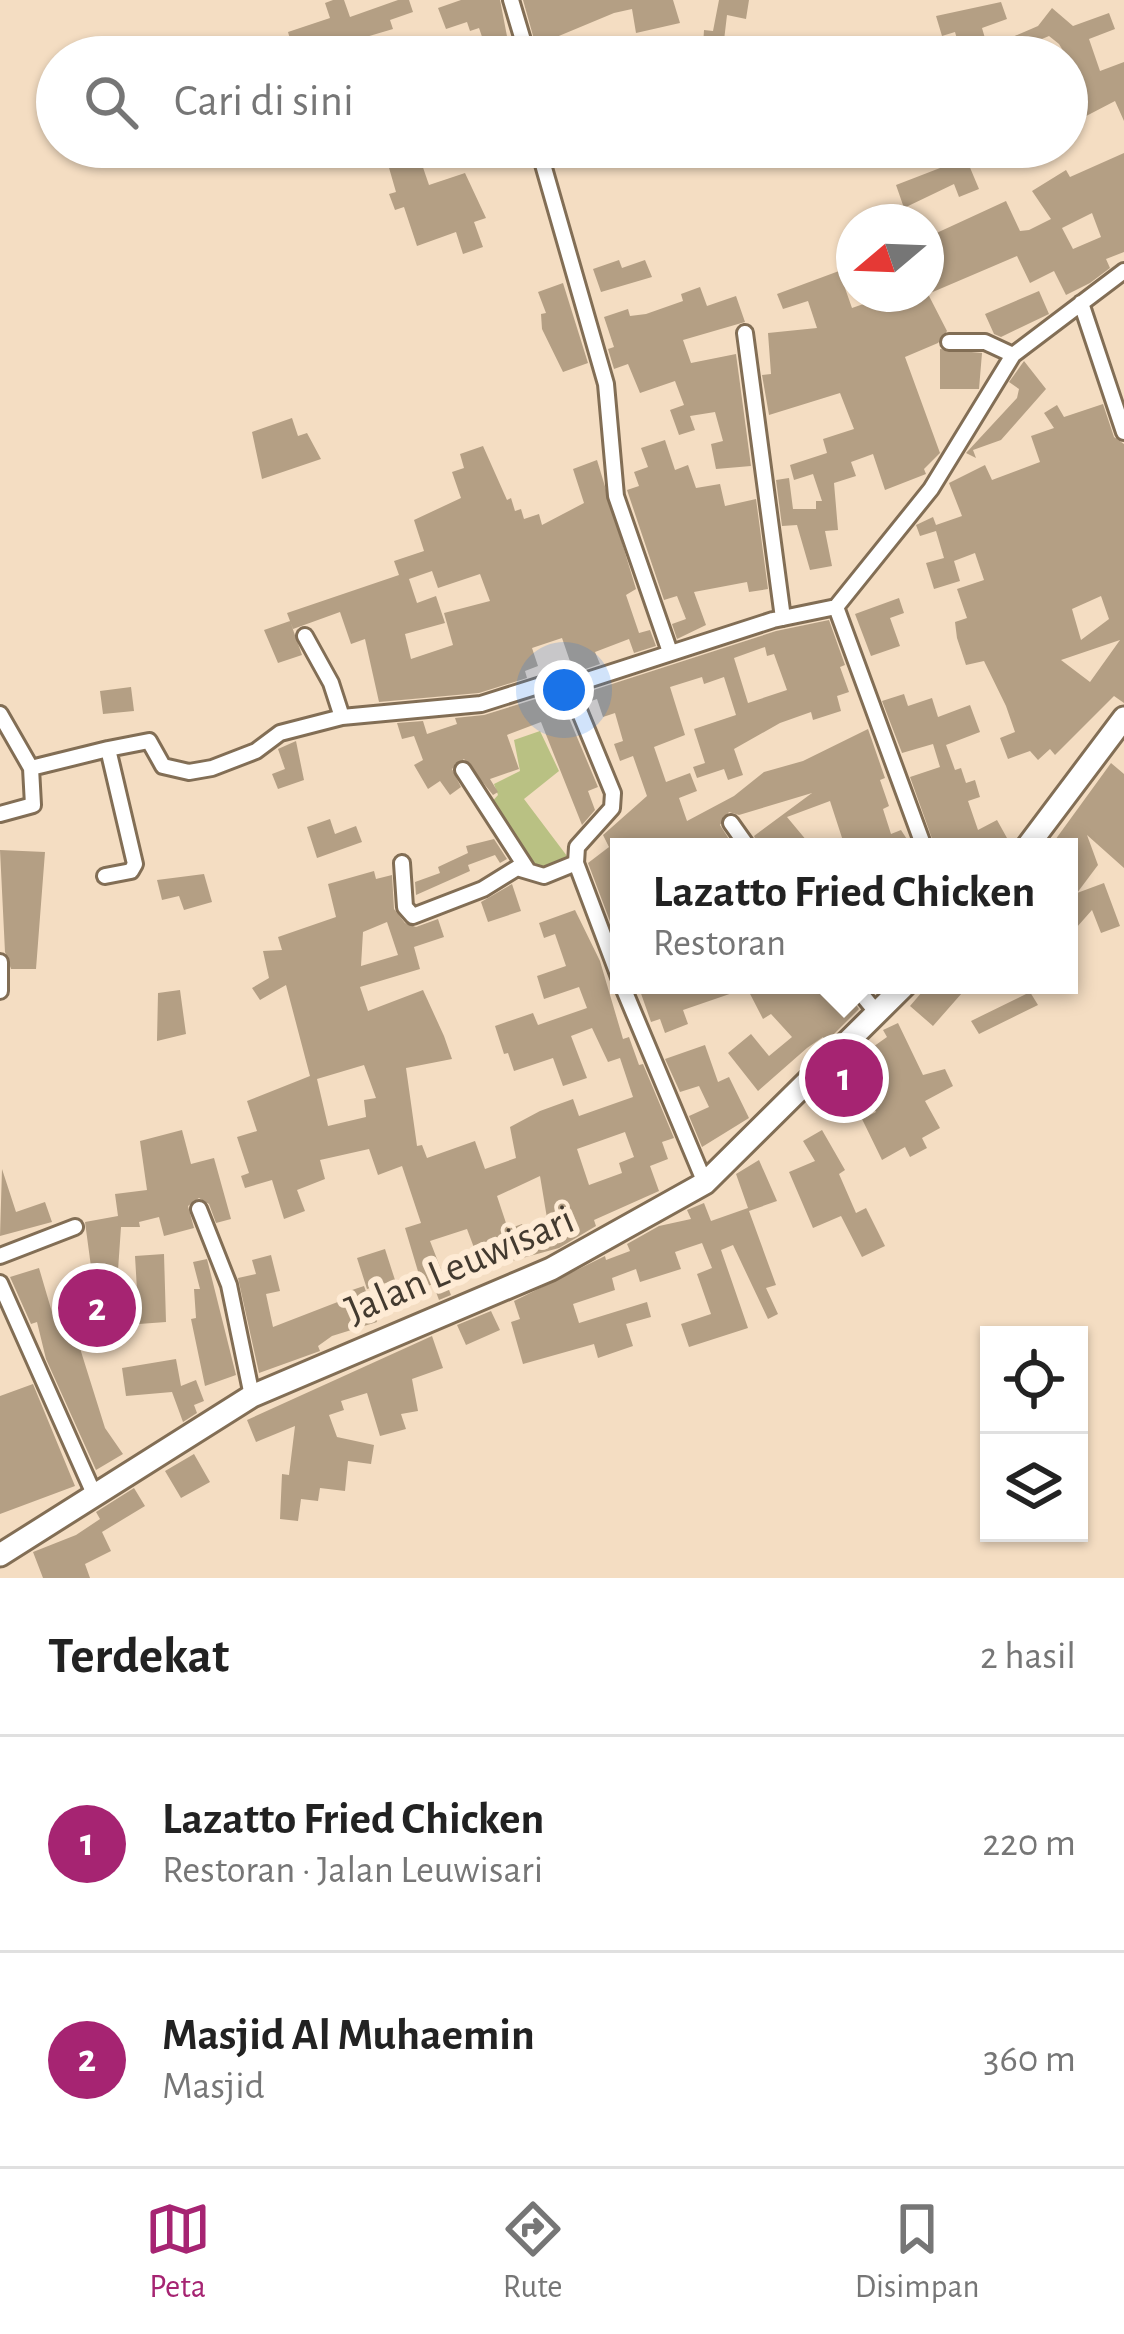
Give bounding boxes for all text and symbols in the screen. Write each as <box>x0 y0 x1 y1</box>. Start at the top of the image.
search box <box>36 36 1088 168</box>
icon: search <box>78 69 144 135</box>
text: Cari di sini <box>174 79 354 124</box>
north arrow <box>836 204 944 312</box>
your location <box>534 660 594 720</box>
popup <box>610 838 1078 994</box>
text: Lazatto Fried Chicken <box>653 870 1035 915</box>
text: Restoran <box>653 924 786 963</box>
pin: 1 <box>805 1033 883 1123</box>
street label: Jalan Leuwisari <box>340 1198 580 1332</box>
pin: 2 <box>58 1263 136 1353</box>
map controls <box>980 1326 1088 1542</box>
button: locate <box>980 1326 1088 1434</box>
button: layers <box>980 1434 1088 1542</box>
text: Terdekat <box>48 1631 229 1682</box>
text: 2 hasil <box>980 1637 1076 1676</box>
text: Lazatto Fried Chicken <box>162 1797 544 1842</box>
text: 1 <box>80 1824 94 1863</box>
text: 220 m <box>982 1824 1076 1863</box>
text: Restoran · Jalan Leuwisari <box>162 1851 543 1890</box>
text: Masjid Al Muhaemin <box>162 2013 535 2058</box>
text: 2 <box>78 2040 96 2079</box>
text: 360 m <box>983 2040 1076 2079</box>
text: Masjid <box>162 2067 265 2106</box>
tab: Peta <box>145 2196 211 2308</box>
tab: Rute <box>500 2196 566 2308</box>
tab: Disimpan <box>855 2196 979 2308</box>

